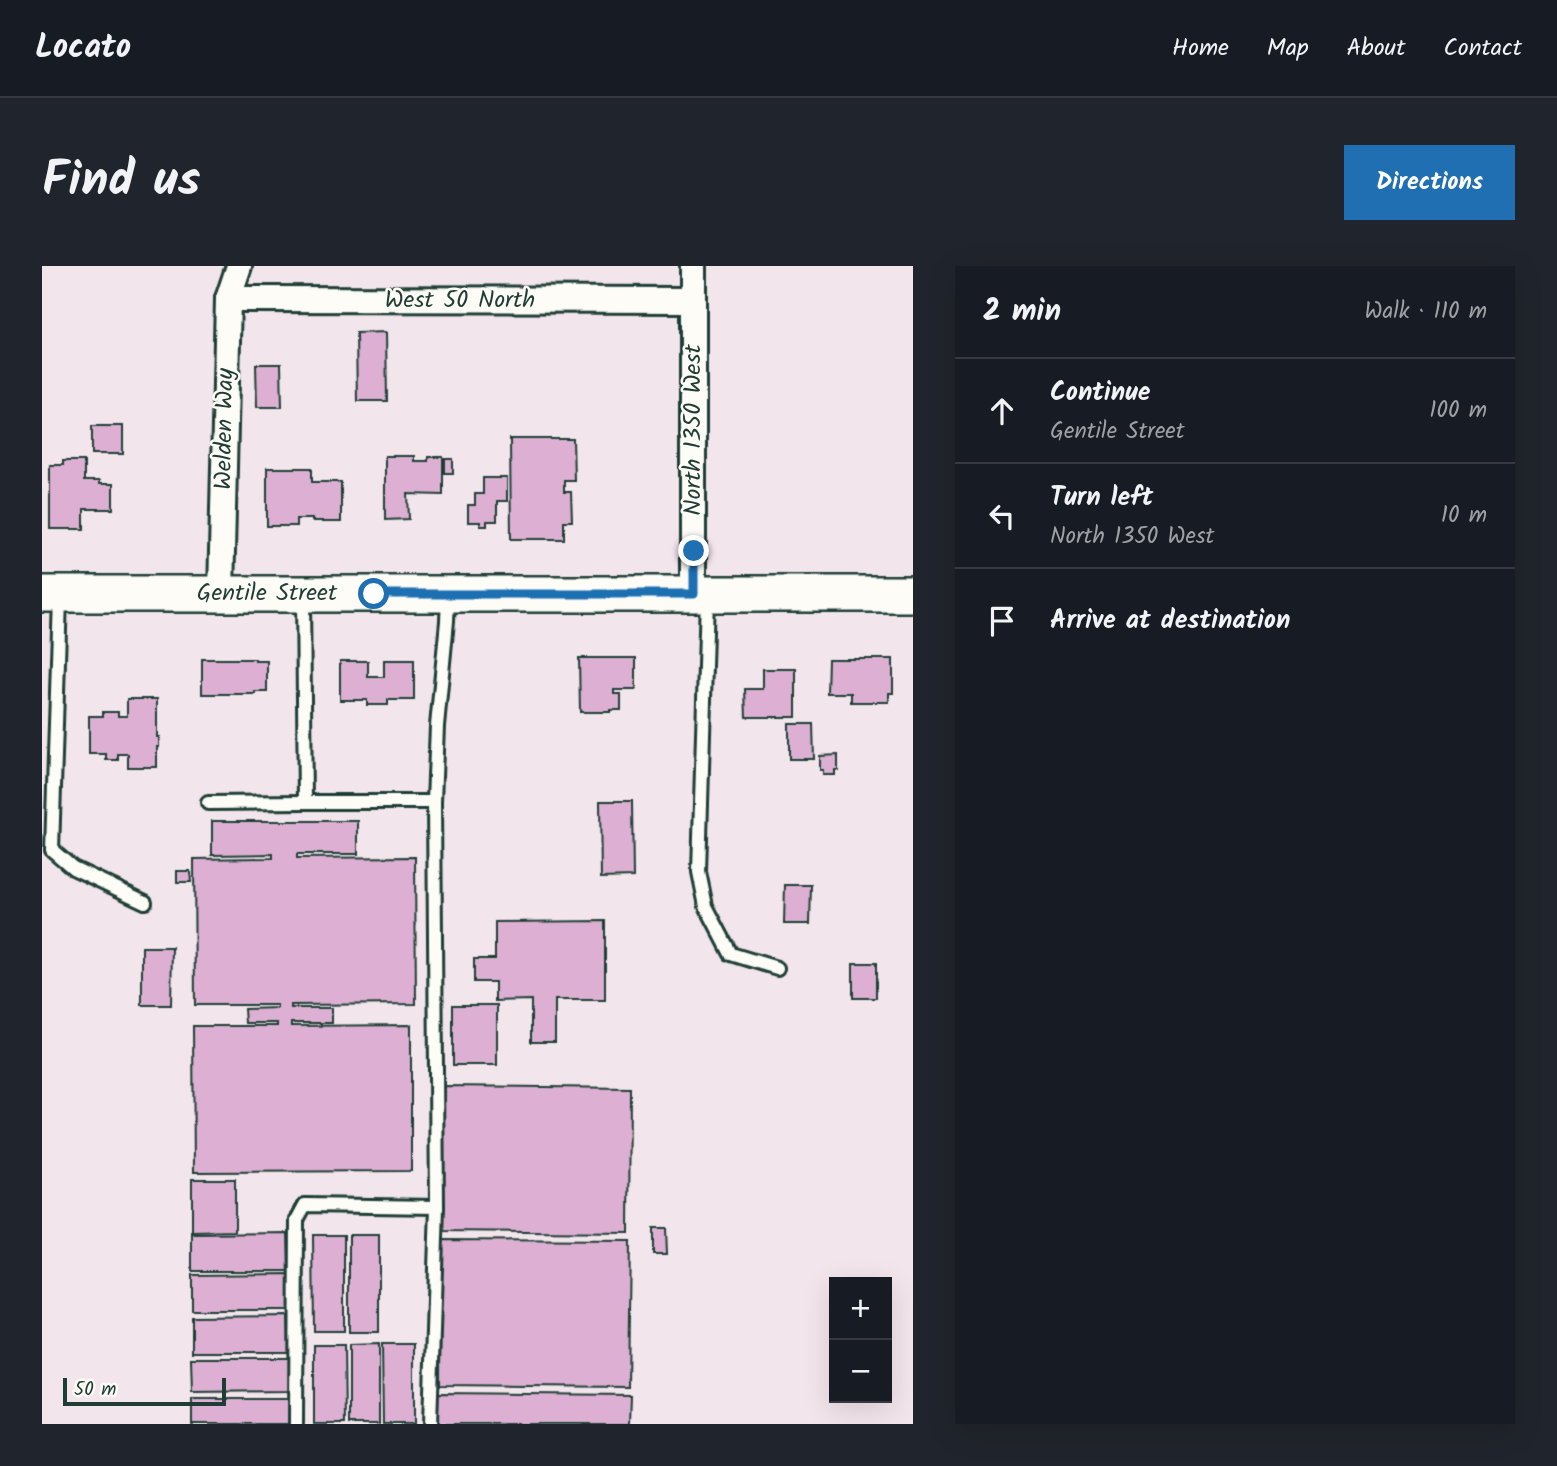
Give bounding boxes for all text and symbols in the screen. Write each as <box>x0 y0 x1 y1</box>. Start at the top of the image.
text: Locato <box>35 22 131 75</box>
text: Home <box>1172 29 1229 68</box>
text: Map <box>1267 29 1309 68</box>
text: About <box>1347 29 1405 68</box>
text: Contact <box>1443 29 1522 68</box>
text: Find us <box>42 143 200 221</box>
button: Directions <box>1344 145 1515 220</box>
street label: West 50 North <box>385 281 535 320</box>
text: 2 min <box>983 288 1061 336</box>
text: Walk · 110 m <box>1364 294 1487 330</box>
street label: North 1350 West <box>674 343 713 516</box>
street label: Welden Way <box>204 367 246 490</box>
text: Continue <box>1050 372 1151 414</box>
icon: ahead <box>983 392 1021 430</box>
text: 100 m <box>1429 393 1487 429</box>
text: Gentile Street <box>1050 414 1185 450</box>
text: Turn left <box>1050 477 1153 519</box>
icon: left <box>983 497 1021 535</box>
text: 10 m <box>1441 498 1487 534</box>
text: North 1350 West <box>1050 519 1215 555</box>
route end <box>678 535 709 566</box>
street label: Gentile Street <box>197 574 338 613</box>
route start <box>358 578 389 609</box>
text: Arrive at destination <box>1050 600 1290 642</box>
icon: arrive <box>983 602 1021 640</box>
map controls <box>829 1277 892 1403</box>
button: + <box>829 1277 892 1340</box>
button: − <box>829 1340 892 1403</box>
scale bar <box>63 1375 226 1407</box>
text: 50 m <box>74 1375 116 1405</box>

